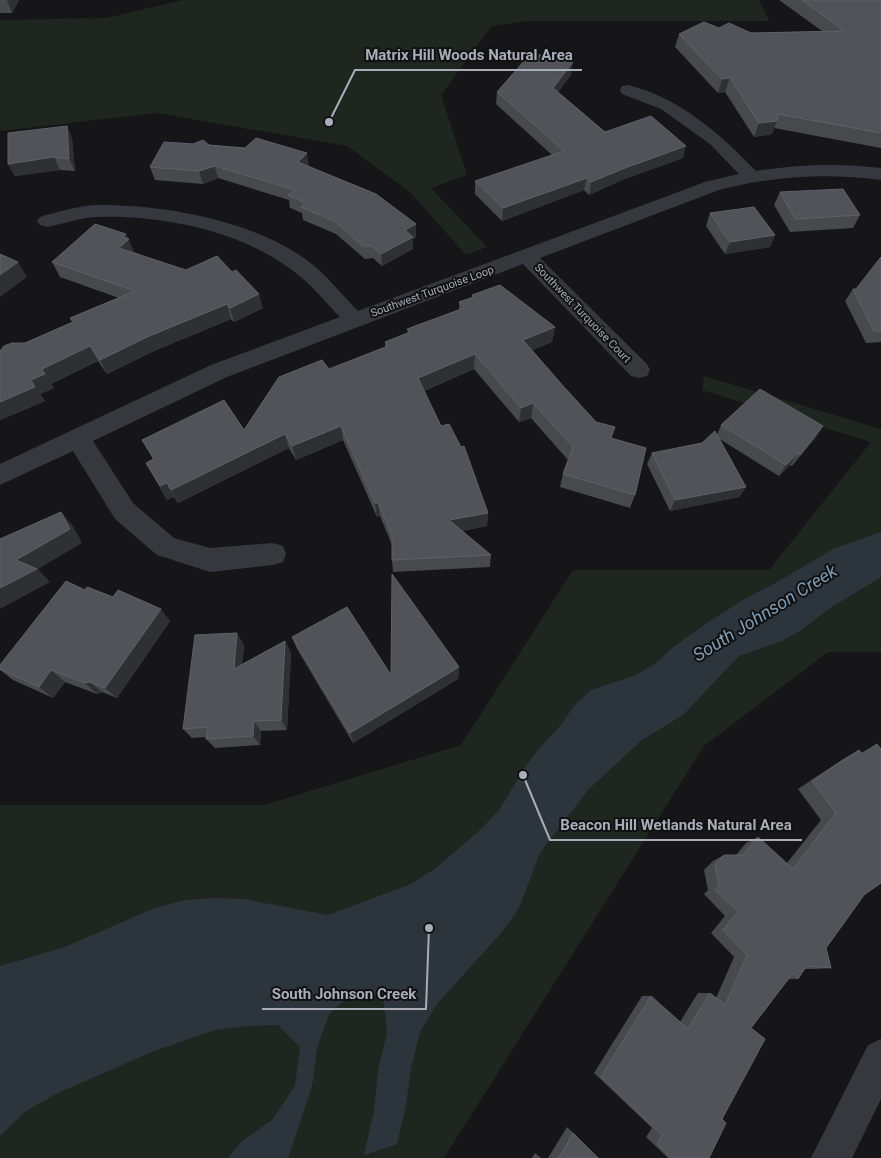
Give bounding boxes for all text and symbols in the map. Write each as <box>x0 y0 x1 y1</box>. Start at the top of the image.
callout: Matrix Hill Woods Natural Area <box>355 40 582 70</box>
text: Matrix Hill Woods Natural Area <box>365 46 573 64</box>
street label: Southwest Turquoise Court <box>532 261 634 366</box>
street label: Southwest Turquoise Loop <box>369 263 496 320</box>
water label: South Johnson Creek <box>689 559 842 665</box>
callout: Beacon Hill Wetlands Natural Area <box>550 810 802 840</box>
text: Beacon Hill Wetlands Natural Area <box>560 816 792 834</box>
callout: South Johnson Creek <box>262 979 426 1009</box>
text: South Johnson Creek <box>272 985 417 1003</box>

